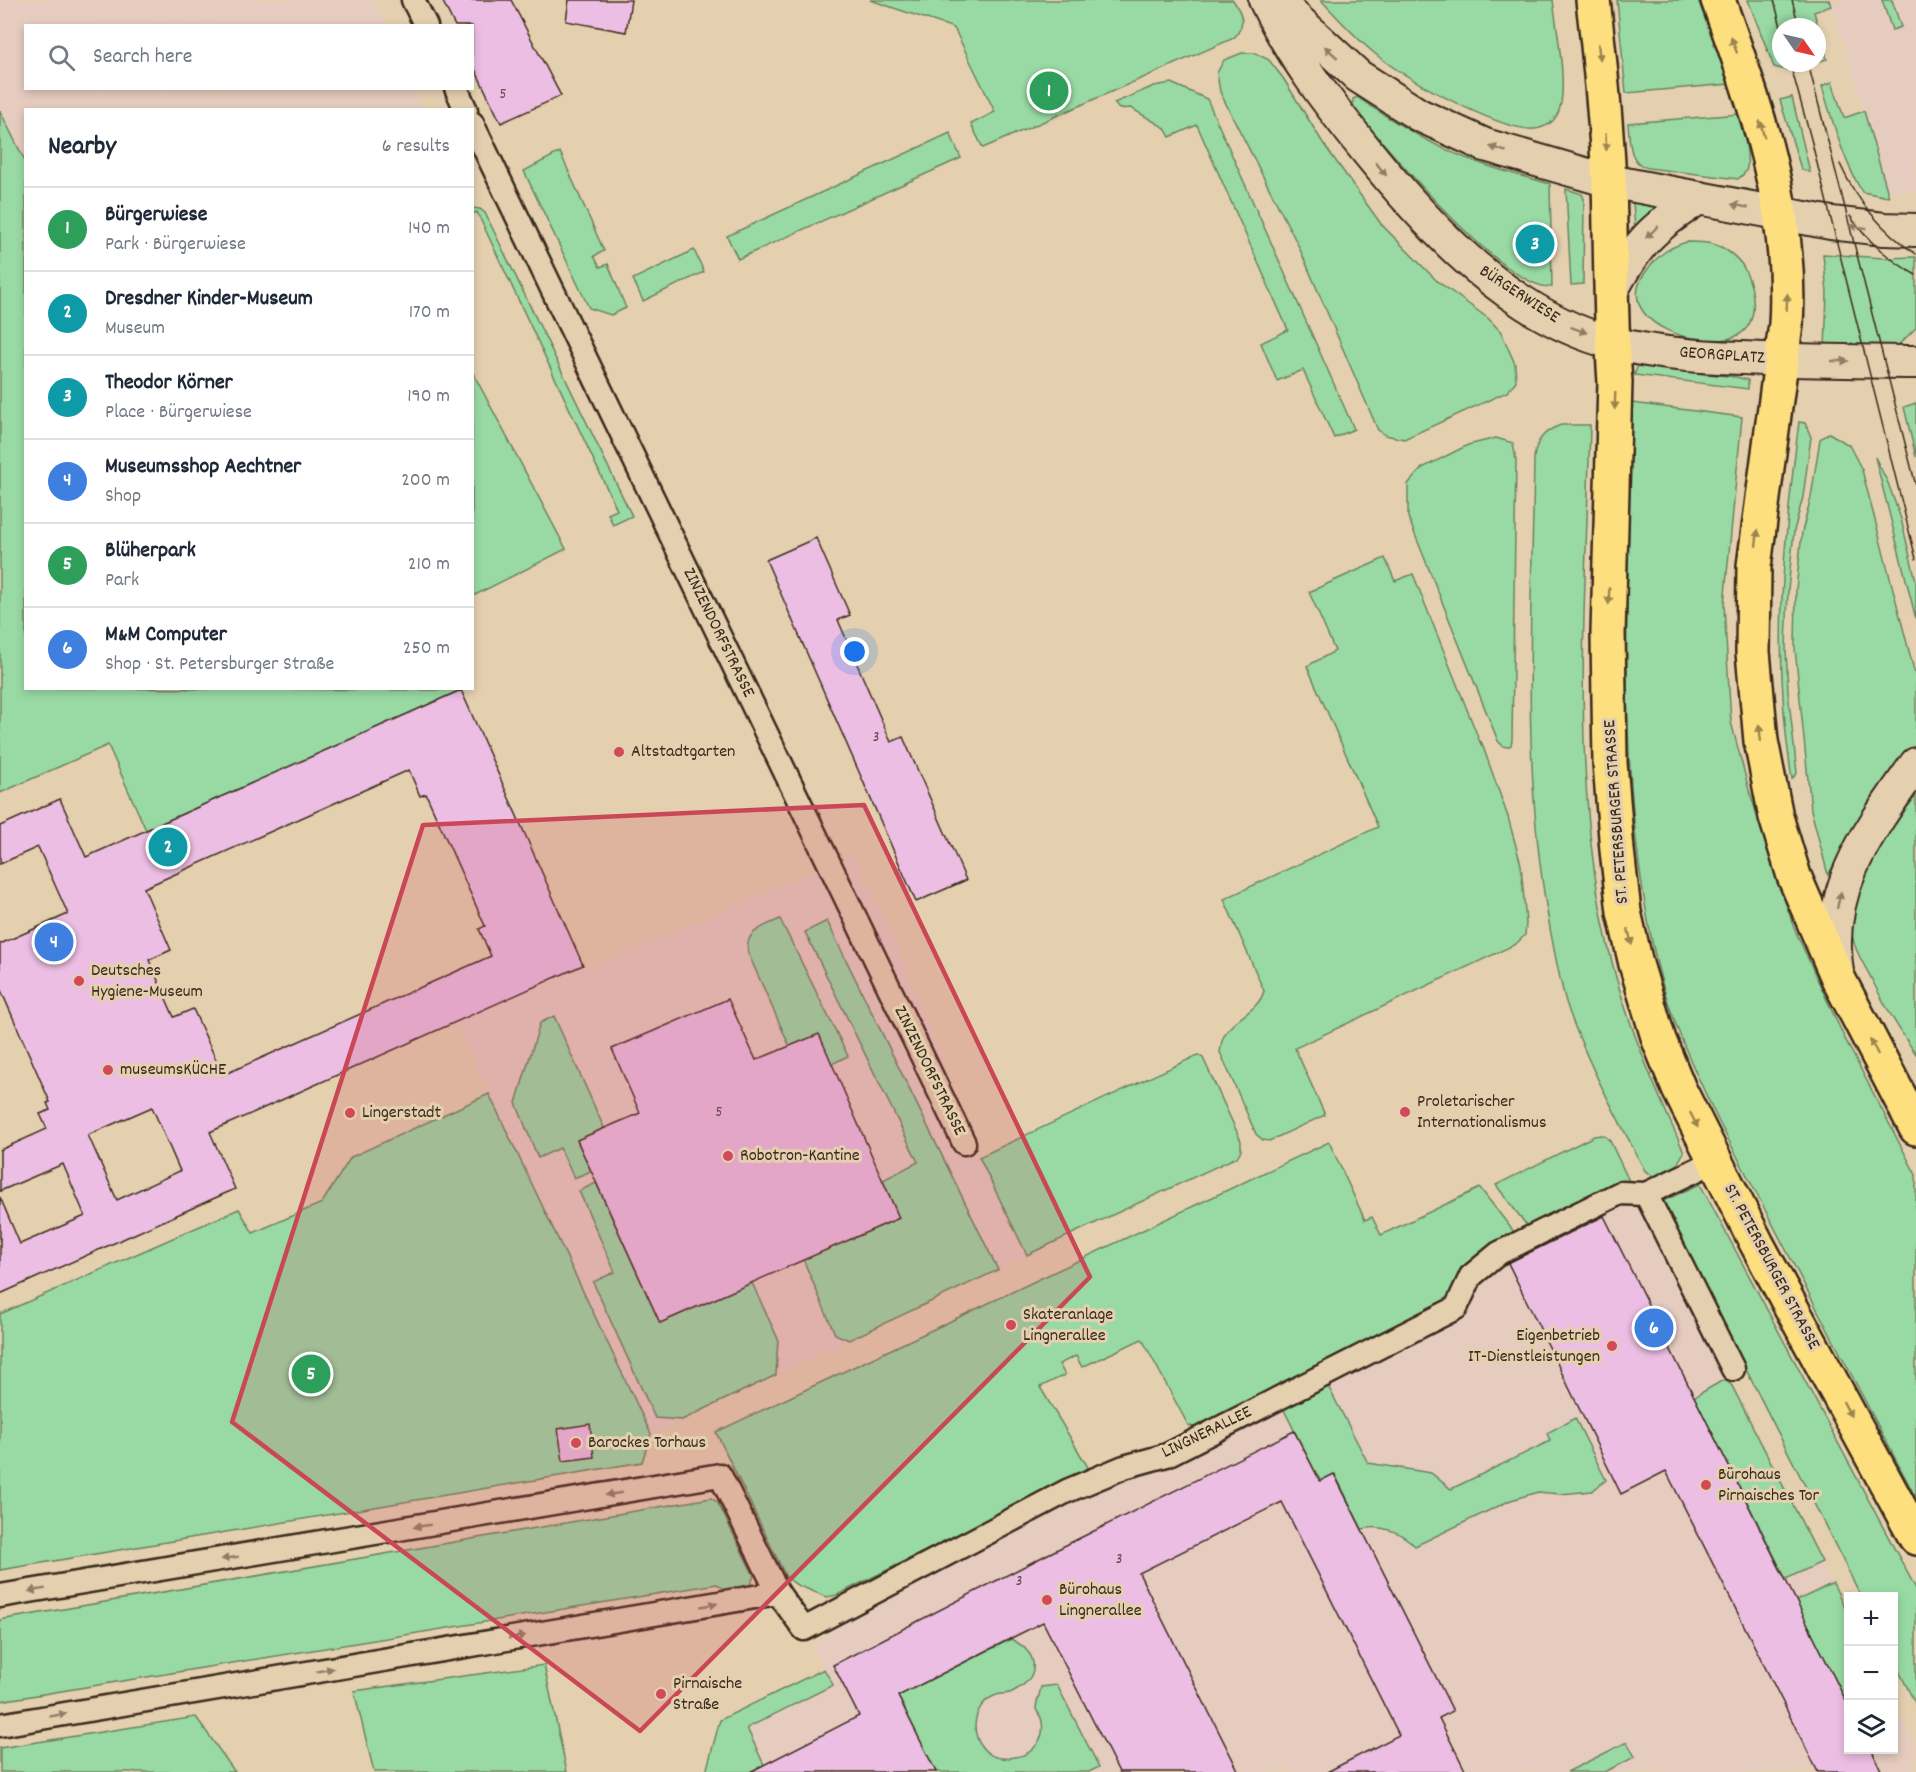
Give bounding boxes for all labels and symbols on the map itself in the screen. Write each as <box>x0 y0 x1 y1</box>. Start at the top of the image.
north arrow <box>1772 18 1826 72</box>
one-way arrow <box>1729 36 1739 54</box>
one-way arrow <box>1594 42 1604 61</box>
one-way arrow <box>1324 46 1339 59</box>
pin: 1 <box>1030 68 1068 113</box>
house number: 5 <box>500 84 507 106</box>
one-way arrow <box>1757 120 1766 138</box>
one-way arrow <box>1602 133 1611 152</box>
one-way arrow <box>1489 144 1507 153</box>
one-way arrow <box>1374 161 1387 176</box>
one-way arrow <box>1730 201 1749 210</box>
pin: 3 <box>1516 222 1555 266</box>
one-way arrow <box>1848 222 1867 231</box>
one-way arrow <box>1646 225 1660 239</box>
street label: BÜRGERWIESE <box>1474 260 1564 330</box>
one-way arrow <box>1783 292 1792 311</box>
one-way arrow <box>1570 326 1588 336</box>
street label: GEORGPLATZ <box>1678 341 1766 371</box>
one-way arrow <box>1831 356 1850 366</box>
one-way arrow <box>1610 392 1619 411</box>
one-way arrow <box>1752 529 1762 548</box>
street label: ZINZENDORFSTRASSE <box>676 564 760 702</box>
one-way arrow <box>1605 587 1614 606</box>
your location <box>840 637 869 666</box>
street label: ST. PETERSBURGER STRASSE <box>1598 719 1636 905</box>
one-way arrow <box>1755 723 1765 742</box>
house number: 3 <box>873 727 879 749</box>
place label: Altstadtgarten <box>631 740 735 765</box>
marker: Altstadtgarten <box>612 745 626 759</box>
pin: 2 <box>148 824 188 870</box>
one-way arrow <box>1835 890 1845 909</box>
pin: 4 <box>34 920 74 964</box>
one-way arrow <box>1626 928 1635 947</box>
place label: Deutsches Hygiene-Museum <box>91 959 203 1005</box>
marker: Deutsches Hygiene-Museum <box>72 974 86 988</box>
street label: ZINZENDORFSTRASSE <box>887 1002 971 1140</box>
one-way arrow <box>1869 1039 1879 1056</box>
place label: museumsKÜCHE <box>120 1058 226 1083</box>
marker: museumsKÜCHE <box>101 1063 115 1077</box>
place label: Proletarischer Internationalismus <box>1417 1090 1546 1136</box>
place label: Lingerstadt <box>362 1101 442 1126</box>
house number: 5 <box>716 1102 723 1124</box>
marker: Proletarischer Internationalismus <box>1398 1105 1412 1119</box>
marker: Lingerstadt <box>343 1106 357 1120</box>
one-way arrow <box>1690 1112 1699 1129</box>
place label: Robotron-Kantine <box>740 1144 860 1169</box>
marker: Robotron-Kantine <box>721 1149 735 1163</box>
street label: ST. PETERSBURGER STRASSE <box>1717 1180 1825 1354</box>
place label: Skateranlage Lingnerallee <box>1023 1303 1113 1349</box>
pin: 6 <box>1634 1306 1674 1350</box>
marker: Skateranlage Lingnerallee <box>1004 1318 1018 1332</box>
place label: Eigenbetrieb IT-Dienstleistungen <box>1468 1324 1600 1370</box>
marker: Eigenbetrieb IT-Dienstleistungen <box>1605 1339 1619 1353</box>
pin: 5 <box>292 1352 330 1396</box>
street label: LINGNERALLEE <box>1158 1400 1256 1466</box>
one-way arrow <box>1842 1401 1852 1418</box>
place label: Barockes Torhaus <box>588 1431 706 1456</box>
marker: Barockes Torhaus <box>569 1436 583 1450</box>
place label: Bürohaus Pirnaisches Tor <box>1718 1463 1819 1509</box>
marker: Bürohaus Pirnaisches Tor <box>1699 1478 1713 1492</box>
one-way arrow <box>605 1490 624 1499</box>
one-way arrow <box>412 1522 431 1531</box>
house number: 3 <box>1116 1549 1122 1571</box>
one-way arrow <box>220 1554 239 1563</box>
house number: 3 <box>1016 1571 1022 1593</box>
place label: Bürohaus Lingnerallee <box>1059 1578 1142 1624</box>
one-way arrow <box>28 1586 47 1595</box>
marker: Bürohaus Lingnerallee <box>1040 1593 1054 1607</box>
one-way arrow <box>700 1600 719 1609</box>
one-way arrow <box>507 1632 526 1641</box>
one-way arrow <box>315 1665 334 1674</box>
place label: Pirnaische Straße <box>673 1672 742 1718</box>
marker: Pirnaische Straße <box>654 1687 668 1701</box>
one-way arrow <box>48 1710 67 1719</box>

